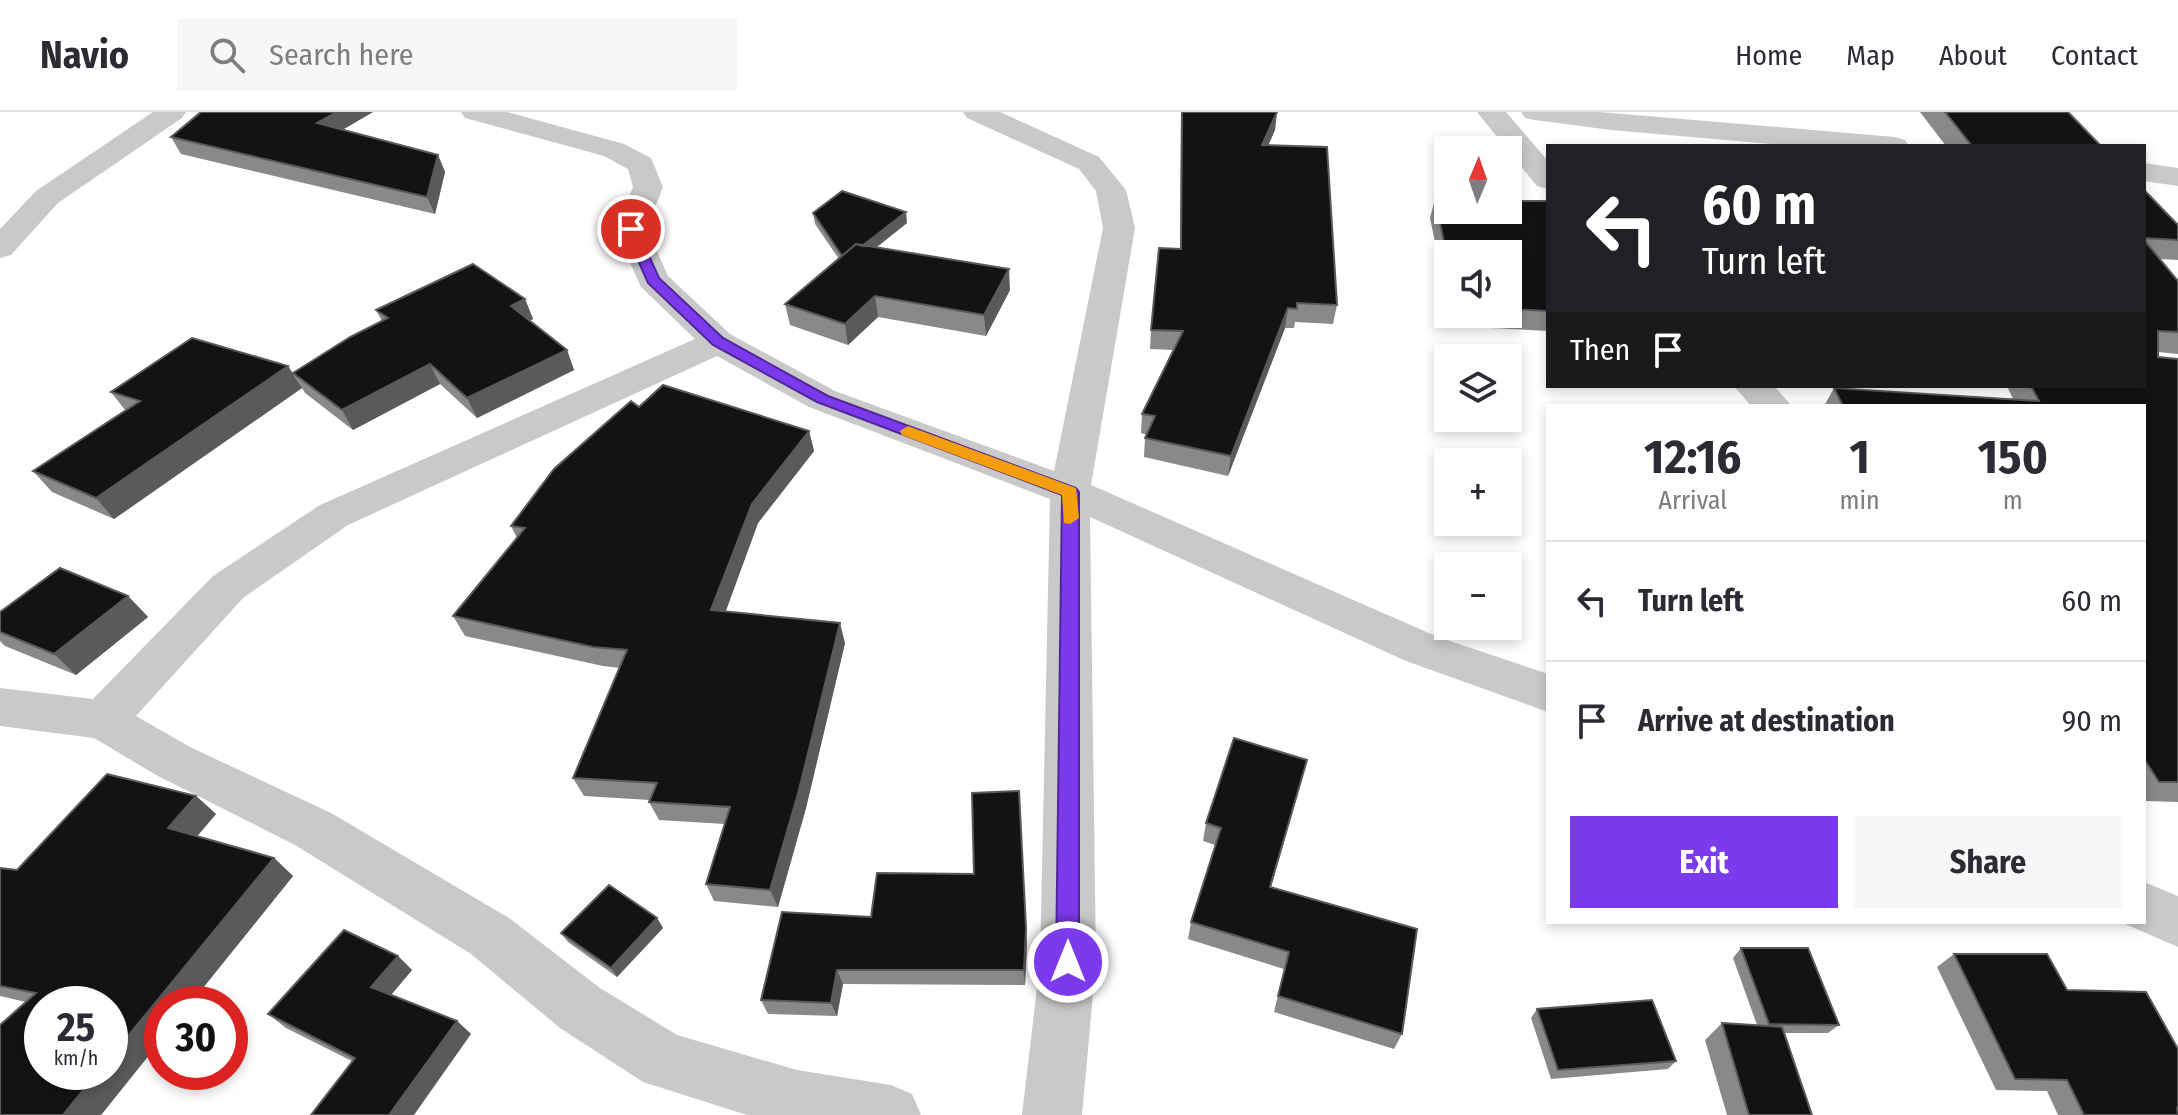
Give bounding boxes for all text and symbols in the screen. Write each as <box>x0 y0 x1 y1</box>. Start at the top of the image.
search box <box>177 19 737 91</box>
text: Navio <box>40 32 129 78</box>
icon: search <box>205 33 249 77</box>
text: Search here <box>269 37 414 73</box>
text: Home <box>1735 39 1802 72</box>
text: Map <box>1846 39 1895 72</box>
text: About <box>1939 39 2007 72</box>
text: Contact <box>2051 39 2138 72</box>
north arrow <box>1434 136 1522 224</box>
map controls <box>1434 136 1522 640</box>
text: 60 m <box>1702 172 1816 239</box>
icon: left <box>1570 176 1674 280</box>
pin <box>597 195 665 263</box>
icon: arrive <box>609 207 653 251</box>
button: sound <box>1434 240 1522 328</box>
text: Turn left <box>1702 240 1826 284</box>
icon: arrive <box>1646 328 1690 372</box>
text: Then <box>1570 332 1630 368</box>
button: layers <box>1434 344 1522 432</box>
text: 12:16 <box>1644 428 1741 486</box>
text: 1 <box>1849 428 1870 486</box>
text: 150 <box>1978 428 2048 486</box>
button: + <box>1434 448 1522 536</box>
text: Arrival <box>1658 485 1727 516</box>
text: min <box>1839 485 1880 516</box>
text: m <box>2003 485 2023 516</box>
button: − <box>1434 552 1522 640</box>
icon: left <box>1570 579 1614 623</box>
text: Turn left <box>1638 583 1744 619</box>
text: 60 m <box>2061 583 2122 619</box>
icon: arrive <box>1570 699 1614 743</box>
text: Arrive at destination <box>1638 703 1895 739</box>
text: 90 m <box>2062 703 2122 739</box>
button: Exit <box>1570 816 1838 908</box>
button: Share <box>1854 816 2122 908</box>
position arrow <box>1026 920 1110 1004</box>
speed limit sign: 30 <box>144 986 248 1090</box>
text: 25 <box>57 1004 95 1052</box>
text: km/h <box>54 1046 98 1070</box>

